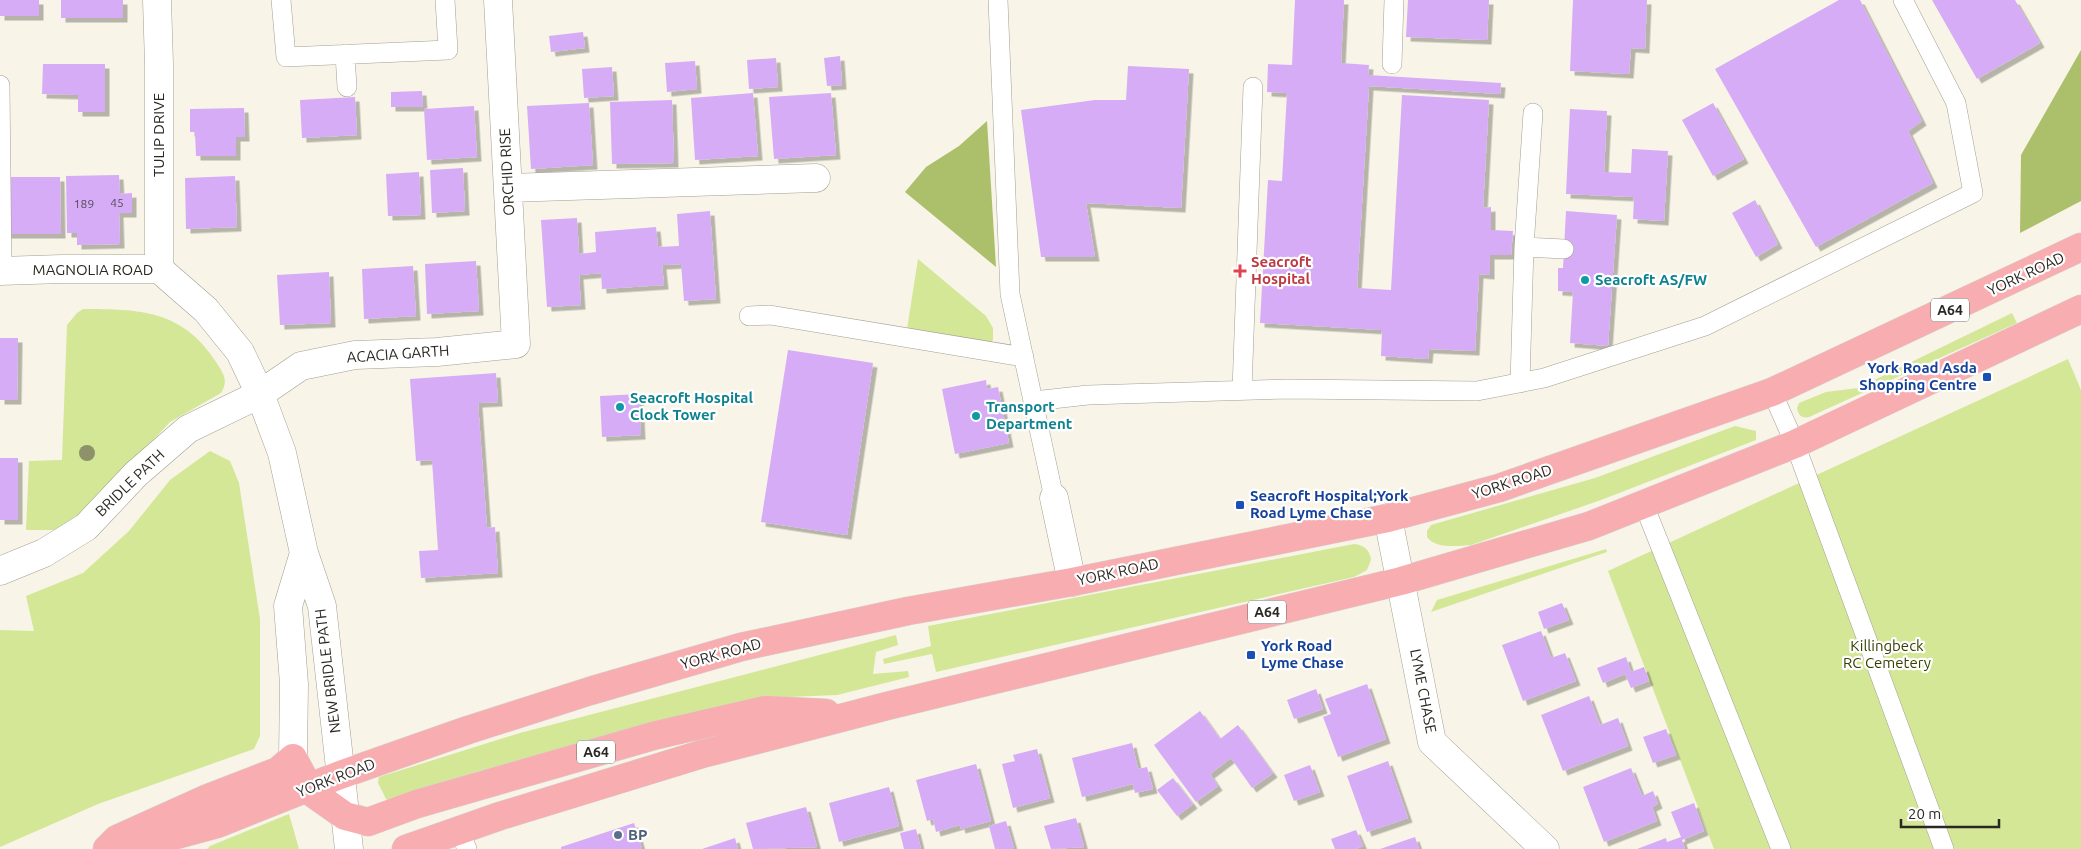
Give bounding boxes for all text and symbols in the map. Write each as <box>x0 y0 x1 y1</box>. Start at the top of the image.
street label: TULIP DRIVE <box>150 93 167 177</box>
street label: ORCHID RISE <box>496 128 517 216</box>
house number: 45 <box>110 196 124 209</box>
house number: 189 <box>74 197 94 210</box>
street label: YORK ROAD <box>1985 248 2067 299</box>
place label: Seacroft Hospital <box>1251 253 1312 287</box>
street label: MAGNOLIA ROAD <box>33 261 153 278</box>
marker: Seacroft Hospital <box>1233 264 1247 278</box>
place label: Seacroft AS/FW <box>1595 271 1707 288</box>
marker: Seacroft AS/FW <box>1579 274 1591 286</box>
road number: A64 <box>1931 298 1969 322</box>
street label: ACACIA GARTH <box>346 341 450 366</box>
place label: York Road Asda Shopping Centre <box>1859 359 1977 393</box>
marker: York Road Asda Shopping Centre <box>1981 371 1993 383</box>
place label: Seacroft Hospital Clock Tower <box>630 389 753 423</box>
place label: Transport Department <box>986 398 1073 432</box>
marker: Seacroft Hospital Clock Tower <box>614 401 626 413</box>
marker: Transport Department <box>970 410 982 422</box>
street label: BRIDLE PATH <box>92 446 168 520</box>
street label: YORK ROAD <box>1470 461 1554 502</box>
place label: Seacroft Hospital;York Road Lyme Chase <box>1250 487 1409 521</box>
marker: Seacroft Hospital;York Road Lyme Chase <box>1234 499 1246 511</box>
street label: YORK ROAD <box>1076 555 1160 588</box>
road number: A64 <box>1248 600 1286 624</box>
street label: NEW BRIDLE PATH <box>311 608 344 734</box>
street label: YORK ROAD <box>679 635 763 672</box>
place label: York Road Lyme Chase <box>1261 637 1344 671</box>
park label: Killingbeck RC Cemetery <box>1843 637 1931 671</box>
street label: LYME CHASE <box>1407 647 1440 735</box>
marker: York Road Lyme Chase <box>1245 649 1257 661</box>
road number: A64 <box>577 740 615 764</box>
street label: YORK ROAD <box>294 755 378 800</box>
scale bar <box>1901 796 1998 828</box>
text: 20 m <box>1908 805 1941 822</box>
place label: BP <box>628 826 647 843</box>
marker: BP <box>612 829 624 841</box>

